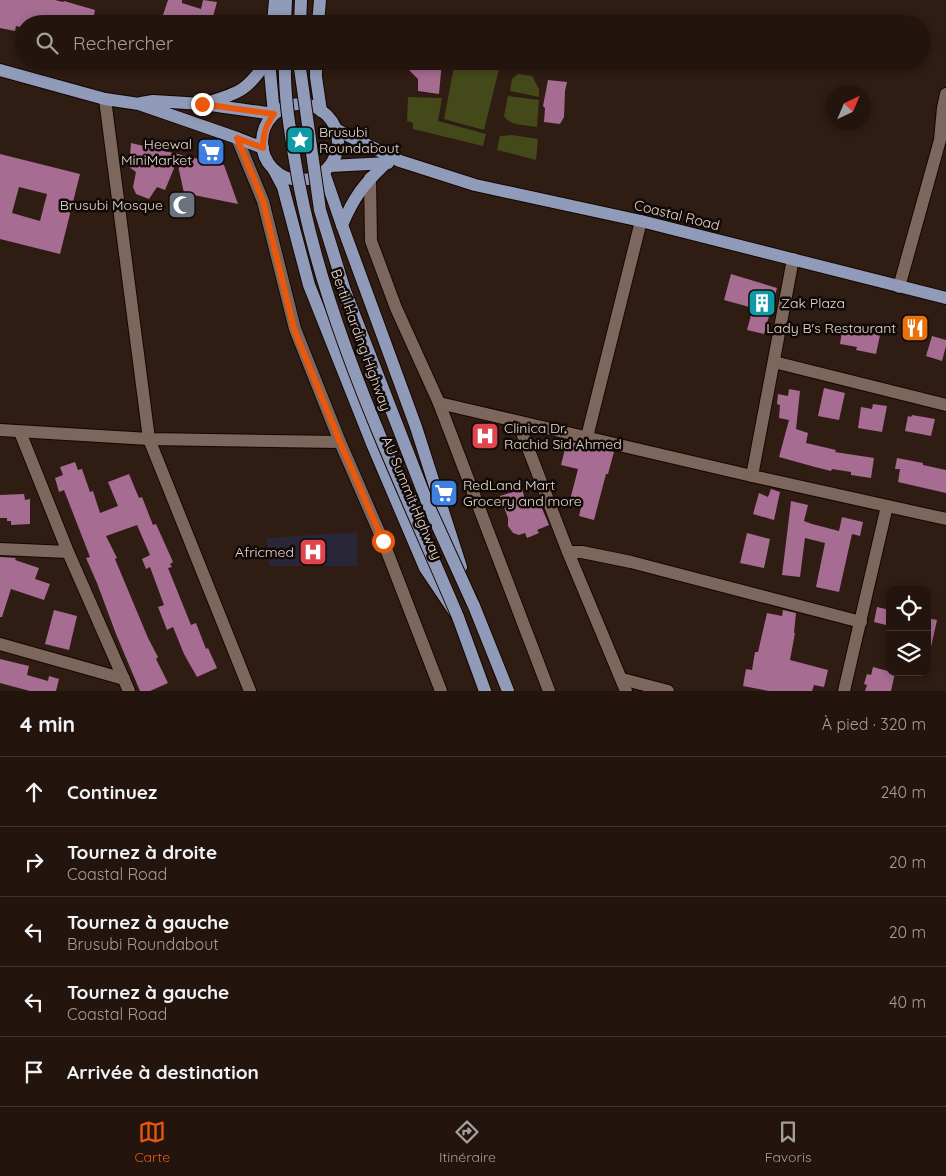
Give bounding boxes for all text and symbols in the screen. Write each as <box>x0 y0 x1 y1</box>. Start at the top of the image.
search box <box>15 15 931 70</box>
icon: search <box>33 29 61 57</box>
text: Rechercher <box>73 31 173 55</box>
north arrow <box>826 85 871 130</box>
route end <box>191 93 214 116</box>
place label: Brusubi Roundabout <box>319 123 400 157</box>
place icon: Brusubi Roundabout <box>285 125 315 155</box>
place label: Heewal MiniMarket <box>121 135 192 169</box>
supermarket icon: Heewal MiniMarket <box>196 137 226 167</box>
mosque icon: Brusubi Mosque <box>167 190 197 220</box>
place label: Brusubi Mosque <box>60 196 163 214</box>
street label: Coastal Road <box>632 196 722 234</box>
street label: Bertil Harding Highway <box>327 267 395 413</box>
building icon: Zak Plaza <box>747 288 777 318</box>
place label: Zak Plaza <box>781 294 845 312</box>
restaurant icon: Lady B's Restaurant <box>900 313 930 343</box>
place label: Lady B's Restaurant <box>766 319 896 337</box>
place label: Clinica Dr. Rachid Sid Ahmed <box>504 419 622 453</box>
hospital icon: Clinica Dr. Rachid Sid Ahmed <box>470 421 500 451</box>
street label: AU Summit Highway <box>378 434 446 562</box>
place label: RedLand Mart Grocery and more <box>463 476 582 510</box>
supermarket icon: RedLand Mart Grocery and more <box>429 478 459 508</box>
route start <box>372 530 395 553</box>
hospital icon: Africmed <box>298 537 328 567</box>
place label: Africmed <box>235 543 294 561</box>
map controls <box>886 586 931 676</box>
button: locate <box>886 586 931 631</box>
button: layers <box>886 631 931 676</box>
text: 4 min <box>20 711 75 737</box>
text: À pied · 320 m <box>822 714 926 734</box>
icon: ahead <box>20 778 48 806</box>
text: Continuez <box>67 780 157 804</box>
text: 240 m <box>880 782 926 802</box>
text: Tournez à droite <box>67 840 217 864</box>
icon: right <box>20 848 48 876</box>
text: 20 m <box>889 852 926 872</box>
text: Coastal Road <box>67 864 167 884</box>
text: Tournez à gauche <box>67 910 229 934</box>
icon: left <box>20 918 48 946</box>
text: 20 m <box>889 922 926 942</box>
text: Brusubi Roundabout <box>67 934 219 954</box>
text: Tournez à gauche <box>67 980 229 1004</box>
icon: left <box>20 988 48 1016</box>
text: 40 m <box>889 992 926 1012</box>
text: Coastal Road <box>67 1004 167 1024</box>
icon: arrive <box>20 1058 48 1086</box>
text: Arrivée à destination <box>67 1060 259 1084</box>
tab: Carte <box>134 1118 170 1166</box>
tab: Itinéraire <box>439 1118 496 1166</box>
tab: Favoris <box>765 1118 812 1166</box>

